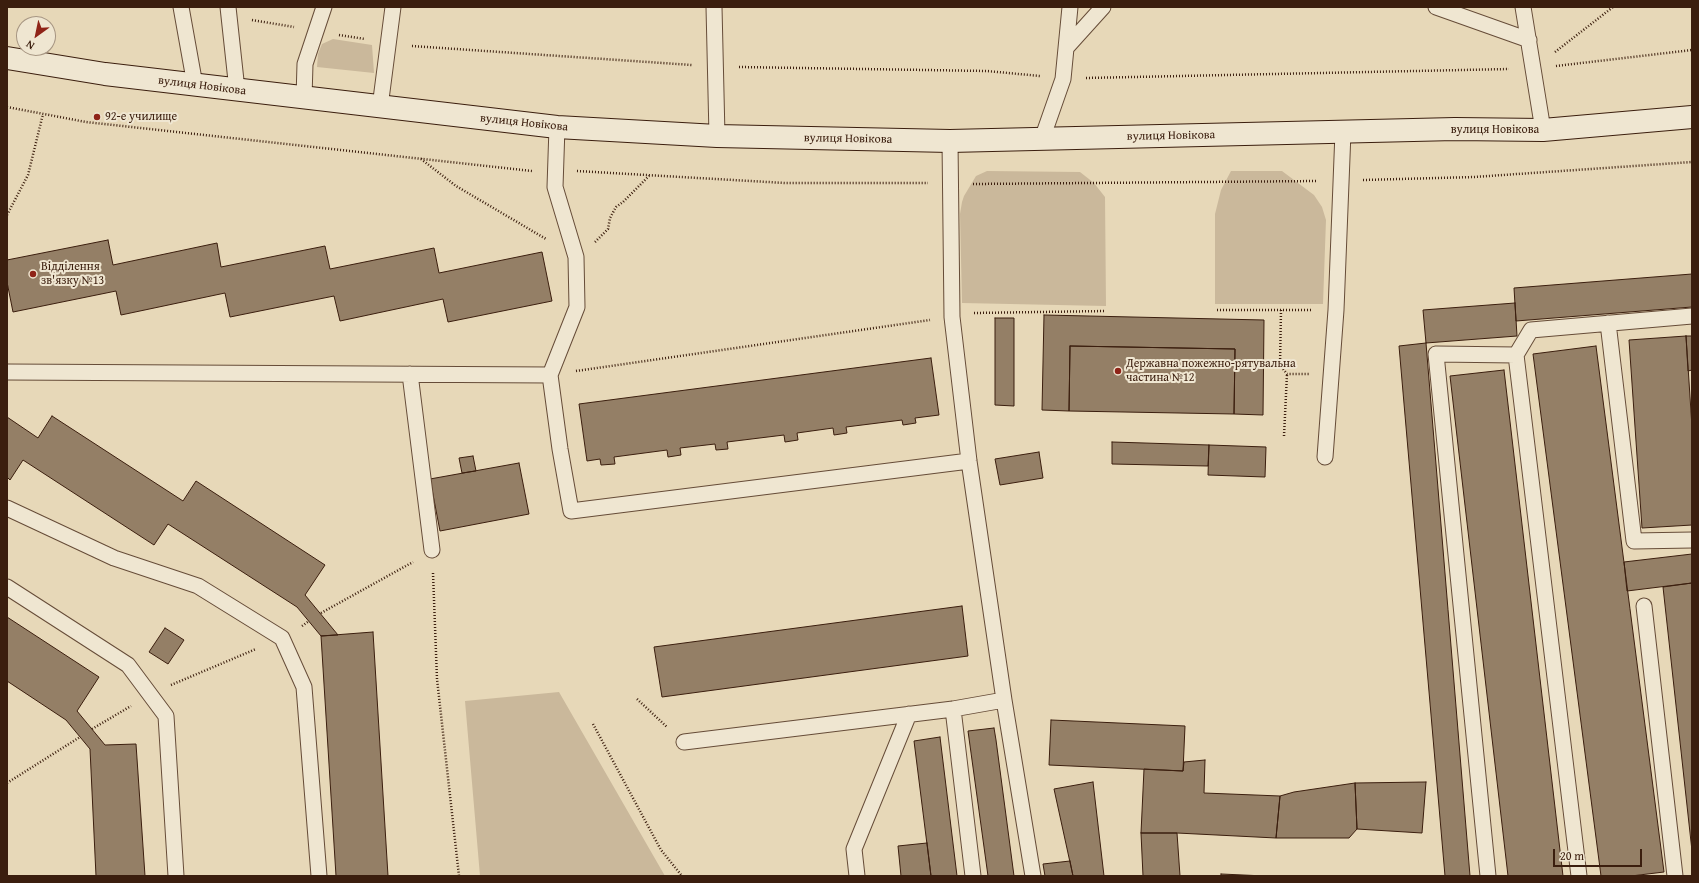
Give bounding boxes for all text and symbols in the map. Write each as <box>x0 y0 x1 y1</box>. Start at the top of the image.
north arrow <box>16 16 56 56</box>
text: N <box>23 37 37 54</box>
street label: вулиця Новікова <box>157 73 247 99</box>
place label: 92-е училище <box>105 110 177 124</box>
street label: вулиця Новікова <box>479 111 569 135</box>
marker: 92-е училище <box>92 112 102 122</box>
street label: вулиця Новікова <box>1451 123 1539 137</box>
street label: вулиця Новікова <box>1127 128 1215 144</box>
street label: вулиця Новікова <box>804 131 892 147</box>
place label: Відділення зв'язку №13 <box>41 260 104 288</box>
marker: Відділення зв'язку №13 <box>28 269 38 279</box>
place label: Державна пожежно-рятувальна частина №12 <box>1126 357 1296 385</box>
marker: Державна пожежно-рятувальна частина №12 <box>1113 366 1123 376</box>
scale bar <box>1555 841 1644 867</box>
text: 20 m <box>1560 847 1584 864</box>

